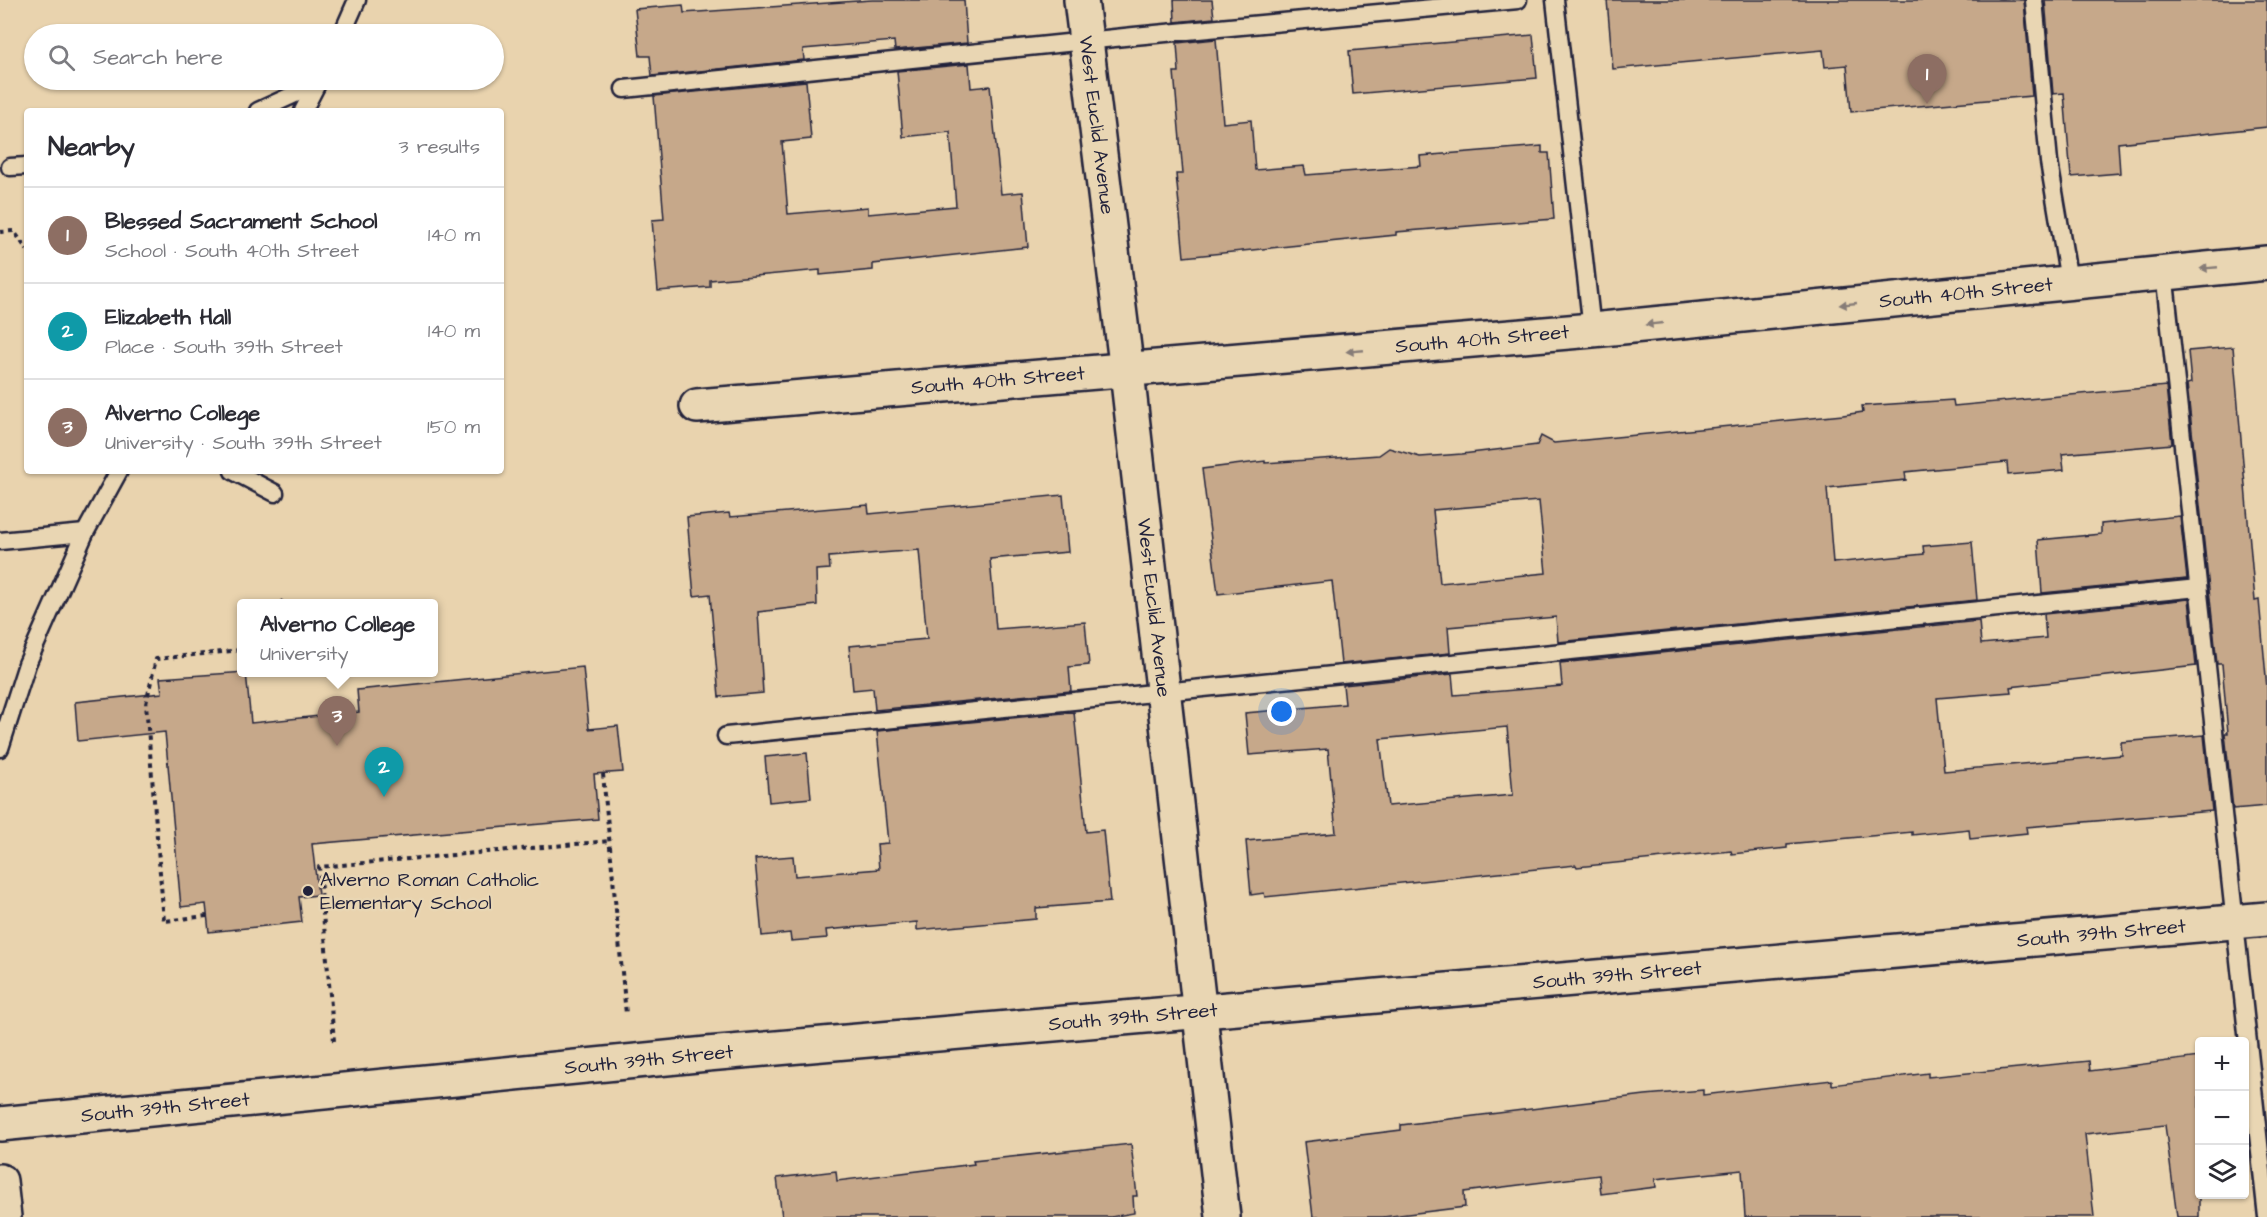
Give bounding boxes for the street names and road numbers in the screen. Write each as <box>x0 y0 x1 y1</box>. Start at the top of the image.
street label: West Euclid Avenue <box>1072 34 1121 216</box>
street label: South 40th Street <box>1878 270 2054 315</box>
street label: South 40th Street <box>1394 318 1570 361</box>
street label: South 40th Street <box>910 359 1086 402</box>
street label: West Euclid Avenue <box>1130 517 1178 699</box>
street label: South 39th Street <box>2016 912 2187 955</box>
street label: South 39th Street <box>1531 954 1703 996</box>
street label: South 39th Street <box>1047 996 1219 1038</box>
street label: South 39th Street <box>563 1038 734 1082</box>
street label: South 39th Street <box>79 1085 251 1130</box>

